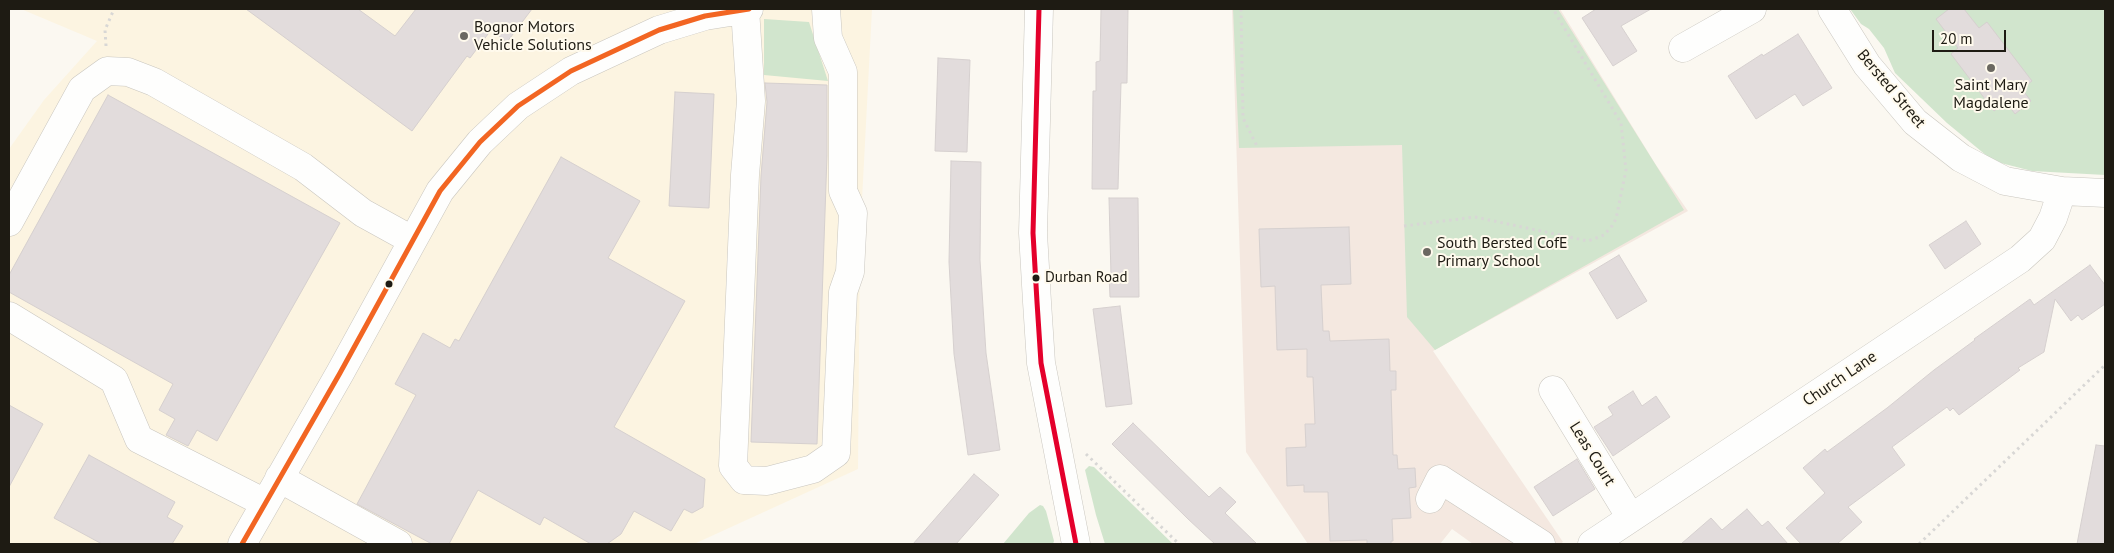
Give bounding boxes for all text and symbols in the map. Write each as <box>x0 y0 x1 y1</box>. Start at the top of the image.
place label: Bognor Motors Vehicle Solutions <box>474 17 592 55</box>
scale bar <box>1934 20 2008 52</box>
text: 20 m <box>1940 29 1973 48</box>
marker: Bognor Motors Vehicle Solutions <box>458 30 470 42</box>
street label: Bersted Street <box>1853 46 1929 132</box>
marker: Saint Mary Magdalene <box>1985 62 1997 74</box>
place label: Saint Mary Magdalene <box>1953 75 2029 113</box>
place label: South Bersted CofE Primary School <box>1437 233 1568 271</box>
marker: South Bersted CofE Primary School <box>1421 246 1433 258</box>
place label: Durban Road <box>1045 269 1127 287</box>
marker: Durban Road <box>1031 273 1041 283</box>
unlabelled marker <box>384 279 394 289</box>
street label: Church Lane <box>1799 347 1881 411</box>
street label: Leas Court <box>1565 419 1619 489</box>

